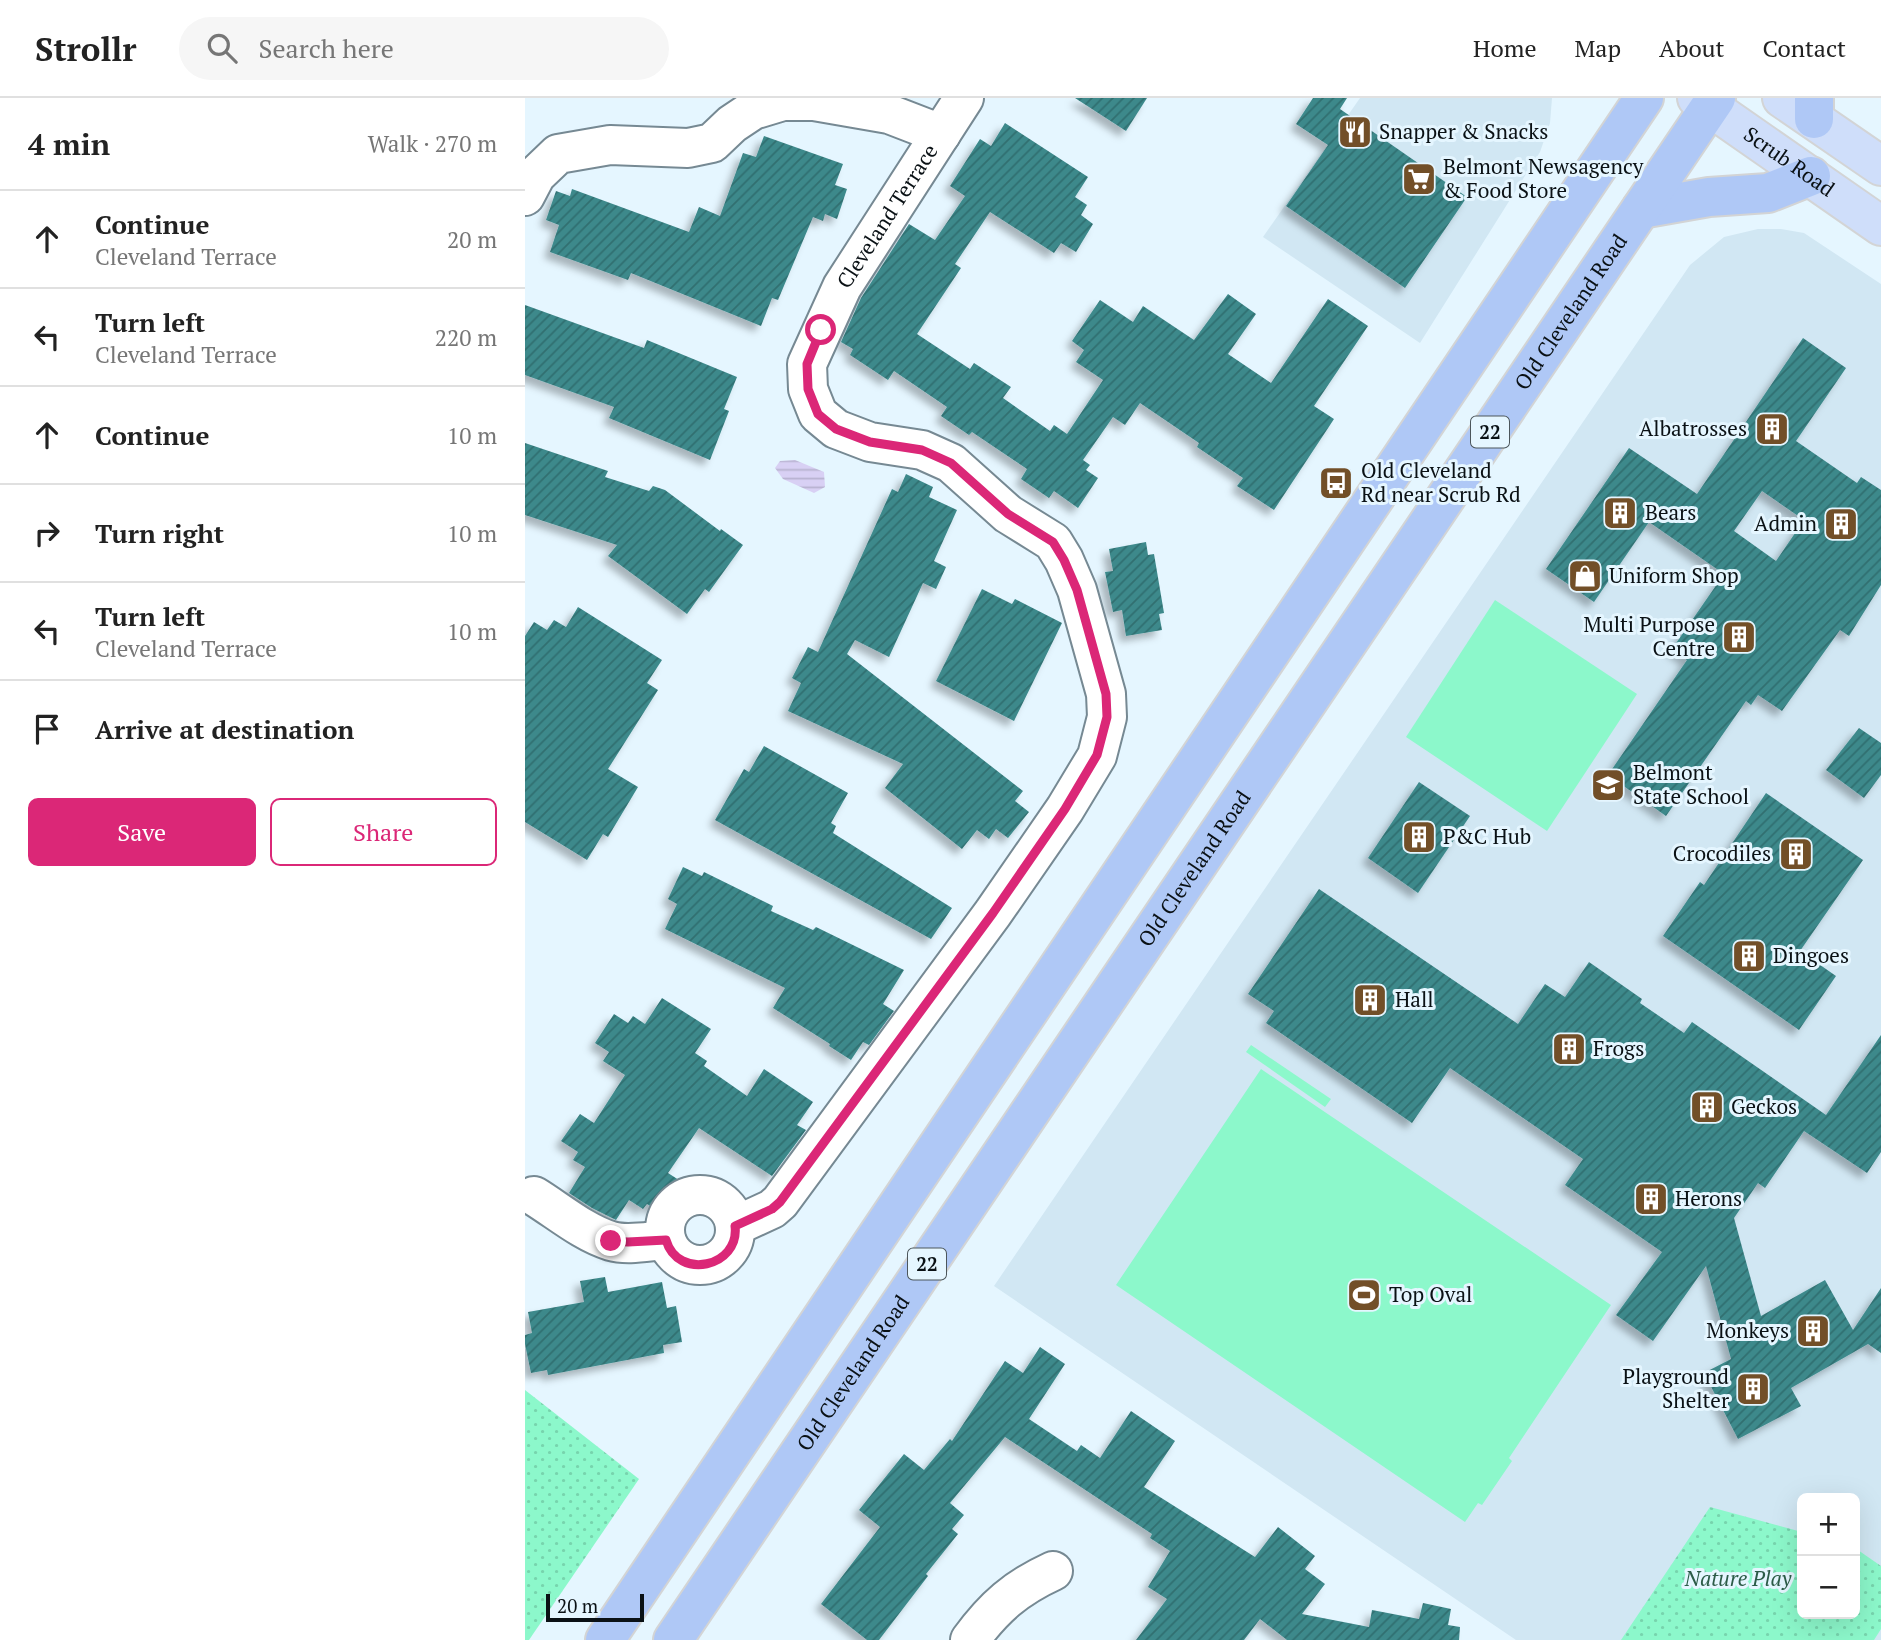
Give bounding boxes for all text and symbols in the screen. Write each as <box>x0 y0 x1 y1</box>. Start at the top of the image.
search box <box>179 17 669 80</box>
text: Strollr <box>35 27 137 70</box>
icon: search <box>203 29 241 67</box>
text: Search here <box>259 31 394 65</box>
text: Home <box>1473 32 1537 64</box>
text: Map <box>1575 32 1621 64</box>
text: About <box>1659 32 1725 64</box>
text: Contact <box>1763 32 1846 64</box>
restaurant icon: Snapper & Snacks <box>1336 113 1374 151</box>
place label: Snapper & Snacks <box>1379 117 1548 145</box>
street label: Scrub Road <box>1739 120 1841 203</box>
text: 4 min <box>28 124 110 164</box>
text: Walk · 270 m <box>368 128 497 159</box>
street label: Cleveland Terrace <box>830 139 944 293</box>
place label: Belmont Newsagency & Food Store <box>1443 152 1644 204</box>
supermarket icon: Belmont Newsagency & Food Store <box>1400 160 1438 198</box>
text: Continue <box>95 207 209 241</box>
icon: ahead <box>28 220 66 258</box>
text: 20 m <box>447 224 497 255</box>
street label: Old Cleveland Road <box>1508 228 1633 395</box>
text: Cleveland Terrace <box>95 241 277 272</box>
text: Turn left <box>95 305 205 339</box>
route start <box>805 314 836 345</box>
icon: left <box>28 318 66 356</box>
text: 220 m <box>435 322 497 353</box>
text: Cleveland Terrace <box>95 339 277 370</box>
building icon: Albatrosses <box>1753 410 1791 448</box>
place label: Albatrosses <box>1639 414 1747 442</box>
icon: ahead <box>28 416 66 454</box>
road number: 22 <box>1471 416 1509 448</box>
text: Continue <box>95 418 209 452</box>
text: 10 m <box>447 420 497 451</box>
place label: Old Cleveland Rd near Scrub Rd <box>1361 456 1521 508</box>
bus stop icon: Old Cleveland Rd near Scrub Rd <box>1317 464 1355 502</box>
building icon: Bears <box>1601 494 1639 532</box>
place label: Bears <box>1645 498 1696 526</box>
building icon: Admin <box>1822 505 1860 543</box>
place label: Admin <box>1754 509 1818 537</box>
icon: right <box>28 514 66 552</box>
text: Turn right <box>95 516 224 550</box>
text: 10 m <box>447 518 497 549</box>
shop icon: Uniform Shop <box>1566 557 1604 595</box>
place label: Uniform Shop <box>1609 561 1739 589</box>
text: Turn left <box>95 599 205 633</box>
place label: Multi Purpose Centre <box>1583 610 1715 662</box>
icon: left <box>28 612 66 650</box>
text: 10 m <box>447 616 497 647</box>
building icon: Multi Purpose Centre <box>1720 618 1758 656</box>
text: Cleveland Terrace <box>95 633 277 664</box>
icon: arrive <box>28 710 66 748</box>
text: Arrive at destination <box>95 712 354 746</box>
place label: Belmont State School <box>1633 758 1749 810</box>
school or university icon: Belmont State School <box>1589 766 1627 804</box>
street label: Old Cleveland Road <box>1131 785 1257 952</box>
button: Save <box>28 798 256 866</box>
button: Share <box>270 798 497 866</box>
building icon: P&C Hub <box>1400 818 1438 856</box>
place label: P&C Hub <box>1443 822 1531 850</box>
building icon: Crocodiles <box>1777 835 1815 873</box>
place label: Crocodiles <box>1673 839 1771 867</box>
building icon: Dingoes <box>1730 937 1768 975</box>
place label: Dingoes <box>1773 941 1849 969</box>
building icon: Hall <box>1351 981 1389 1019</box>
place label: Hall <box>1395 985 1434 1013</box>
building icon: Frogs <box>1550 1030 1588 1068</box>
place label: Frogs <box>1593 1034 1644 1062</box>
building icon: Geckos <box>1688 1088 1726 1126</box>
place label: Geckos <box>1731 1092 1797 1120</box>
building icon: Herons <box>1632 1180 1670 1218</box>
place label: Herons <box>1675 1184 1742 1212</box>
route end <box>595 1225 626 1256</box>
road number: 22 <box>908 1248 946 1280</box>
sports icon: Top Oval <box>1345 1276 1383 1314</box>
place label: Top Oval <box>1389 1280 1472 1308</box>
street label: Old Cleveland Road <box>790 1289 916 1456</box>
building icon: Monkeys <box>1794 1312 1832 1350</box>
place label: Monkeys <box>1706 1316 1789 1344</box>
place label: Playground Shelter <box>1622 1362 1729 1414</box>
building icon: Playground Shelter <box>1734 1370 1772 1408</box>
map controls <box>1797 1493 1860 1619</box>
button: + <box>1797 1493 1860 1556</box>
button: − <box>1797 1556 1860 1619</box>
park label: Nature Play <box>1684 1564 1792 1592</box>
scale bar <box>546 1591 644 1623</box>
text: 20 m <box>557 1593 598 1618</box>

